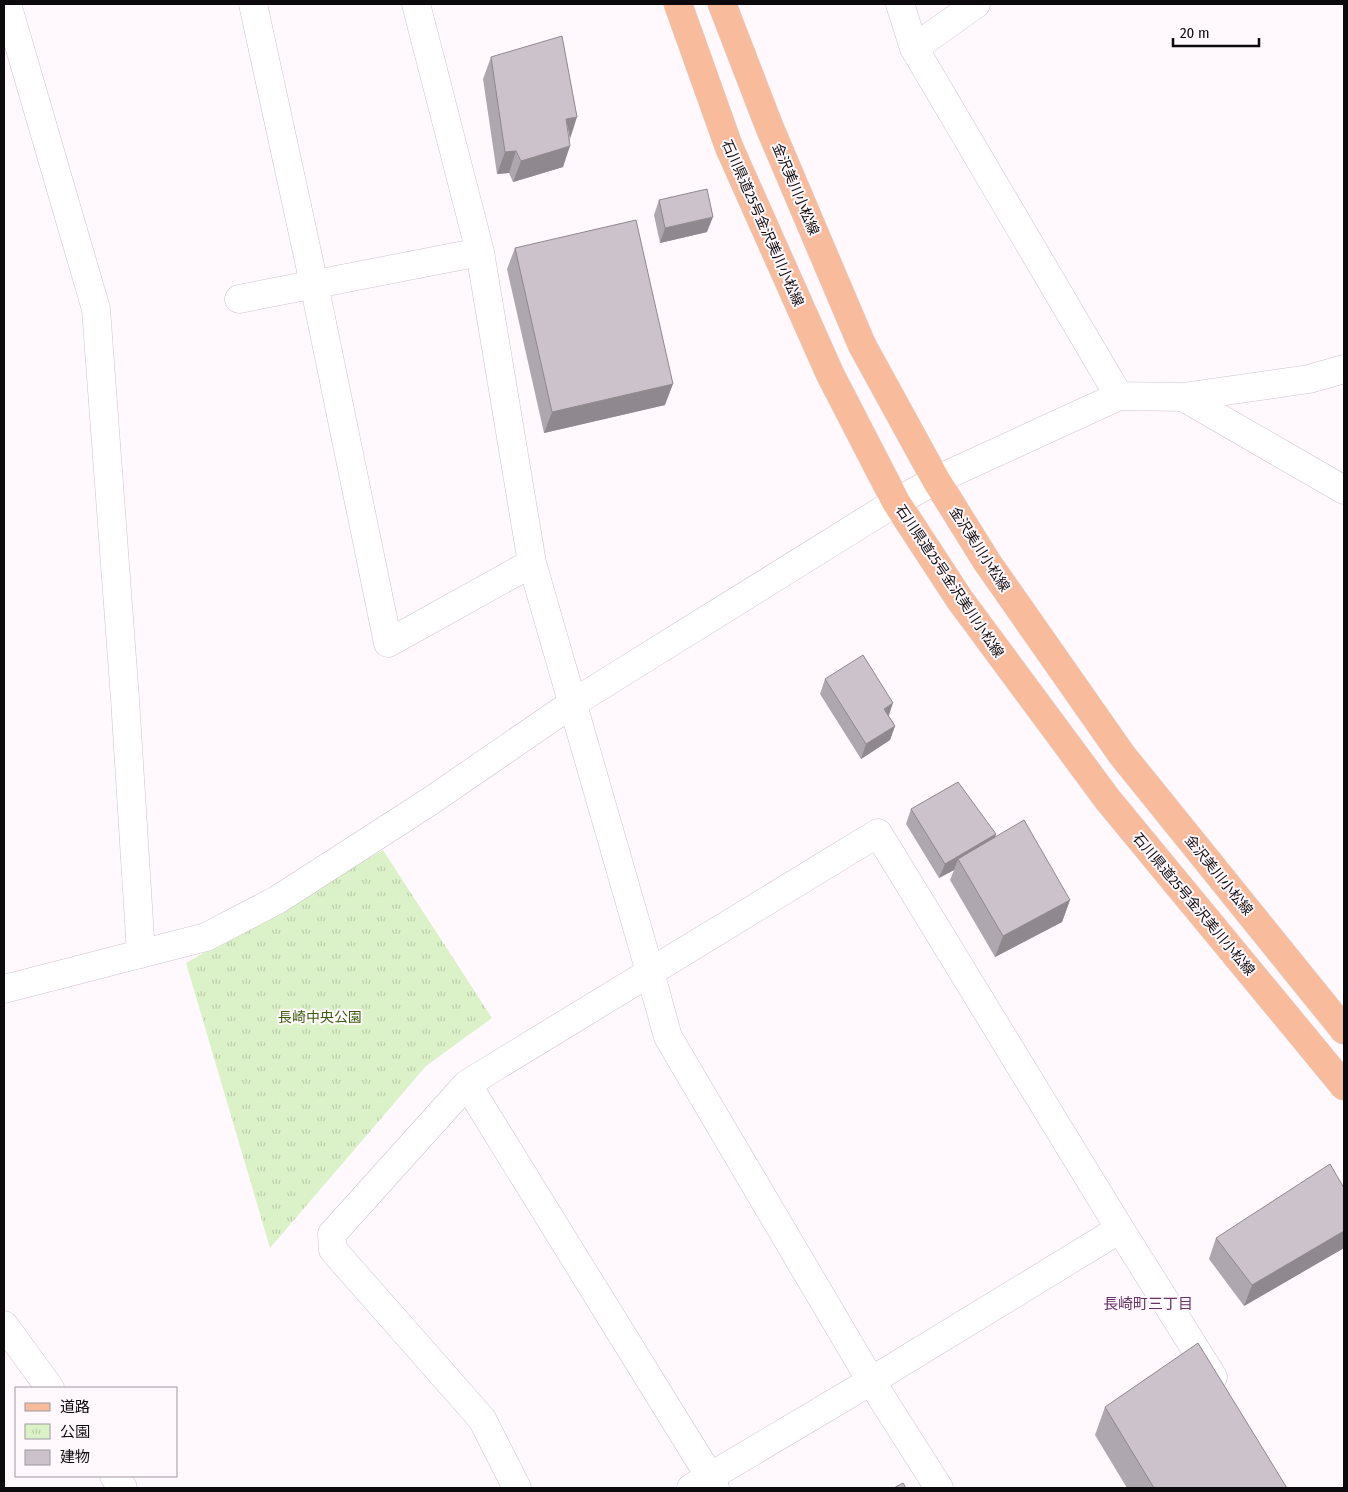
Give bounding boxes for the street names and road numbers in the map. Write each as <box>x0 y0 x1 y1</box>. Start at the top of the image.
street label: 石川県道25号金沢美川小松線 <box>718 137 807 309</box>
street label: 金沢美川小松線 <box>769 141 823 238</box>
street label: 石川県道25号金沢美川小松線 <box>892 502 1007 661</box>
street label: 金沢美川小松線 <box>946 504 1013 595</box>
street label: 石川県道25号金沢美川小松線 <box>1129 830 1258 979</box>
street label: 金沢美川小松線 <box>1181 832 1256 919</box>

